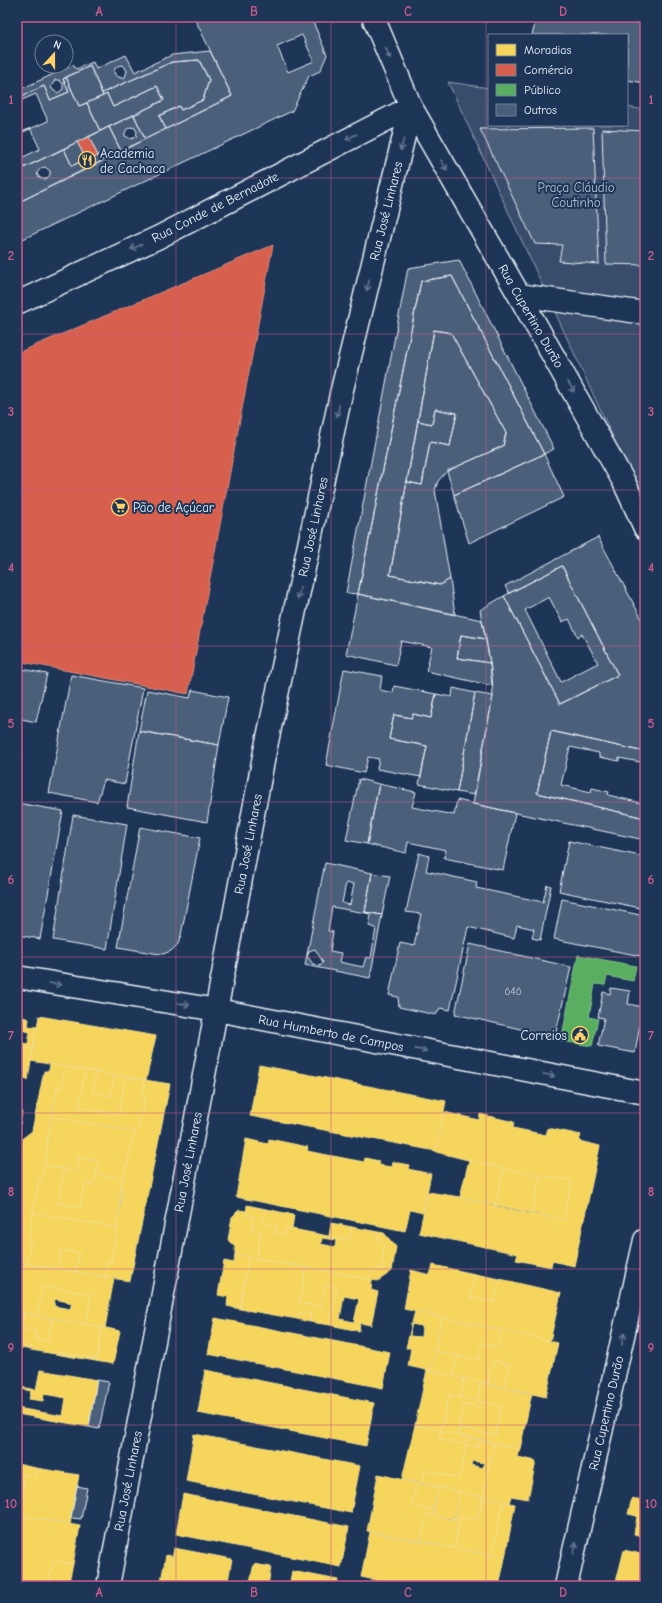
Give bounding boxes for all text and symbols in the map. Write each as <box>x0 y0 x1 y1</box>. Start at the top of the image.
text: A <box>95 4 103 19</box>
text: B <box>250 4 258 19</box>
text: C <box>404 4 412 19</box>
text: D <box>559 4 567 19</box>
north arrow <box>34 34 74 74</box>
legend <box>488 34 628 126</box>
text: N <box>52 38 63 52</box>
text: Moradias <box>524 43 571 57</box>
one-way arrow <box>385 46 392 58</box>
text: Comércio <box>524 63 573 77</box>
text: Público <box>524 83 561 97</box>
text: 1 <box>8 92 14 107</box>
text: 1 <box>648 92 654 107</box>
text: Outros <box>524 103 557 117</box>
one-way arrow <box>346 134 358 142</box>
one-way arrow <box>397 138 405 151</box>
place label: Academia de Cachaca <box>100 146 165 176</box>
restaurant icon: Academia de Cachaca <box>77 150 97 170</box>
one-way arrow <box>441 159 449 171</box>
street label: Rua José Linhares <box>366 160 406 262</box>
street label: Rua Conde de Bernadote <box>149 168 281 245</box>
park label: Praça Cláudio Coutinho <box>537 180 615 210</box>
one-way arrow <box>130 244 142 251</box>
text: 2 <box>8 248 14 263</box>
text: 2 <box>648 248 654 263</box>
street label: Rua Cupertino Durão <box>495 262 567 370</box>
one-way arrow <box>363 278 371 291</box>
one-way arrow <box>568 381 576 393</box>
text: 3 <box>8 404 14 419</box>
one-way arrow <box>333 404 341 417</box>
text: 3 <box>648 404 654 419</box>
street label: Rua José Linhares <box>295 476 331 578</box>
supermarket icon: Pão de Açúcar <box>110 497 130 517</box>
place label: Pão de Açúcar <box>133 500 215 515</box>
text: 4 <box>8 560 14 575</box>
text: 4 <box>648 560 654 575</box>
one-way arrow <box>295 586 303 599</box>
text: 5 <box>8 716 15 731</box>
text: 5 <box>648 716 655 731</box>
street label: Rua José Linhares <box>231 793 265 895</box>
text: 6 <box>8 872 15 887</box>
text: 6 <box>648 872 655 887</box>
one-way arrow <box>49 980 62 988</box>
house number: 646 <box>504 985 522 998</box>
one-way arrow <box>177 1001 190 1009</box>
street label: Rua Humberto de Campos <box>257 1012 405 1054</box>
public building icon: Correios <box>570 1025 590 1045</box>
text: 7 <box>8 1028 14 1043</box>
place label: Correios <box>520 1028 567 1043</box>
text: 7 <box>648 1028 654 1043</box>
one-way arrow <box>415 1046 428 1054</box>
one-way arrow <box>542 1071 555 1079</box>
street label: Rua José Linhares <box>171 1111 205 1213</box>
text: 8 <box>8 1184 14 1199</box>
text: 8 <box>648 1184 654 1199</box>
one-way arrow <box>619 1333 627 1346</box>
text: 9 <box>8 1340 15 1355</box>
text: 9 <box>648 1340 655 1355</box>
street label: Rua Cupertino Durão <box>586 1354 626 1472</box>
street label: Rua José Linhares <box>111 1430 145 1532</box>
text: 10 <box>5 1496 17 1511</box>
text: 10 <box>645 1496 657 1511</box>
one-way arrow <box>572 1542 579 1555</box>
text: A <box>95 1585 103 1600</box>
text: B <box>250 1585 258 1600</box>
text: C <box>404 1585 412 1600</box>
text: D <box>559 1585 567 1600</box>

